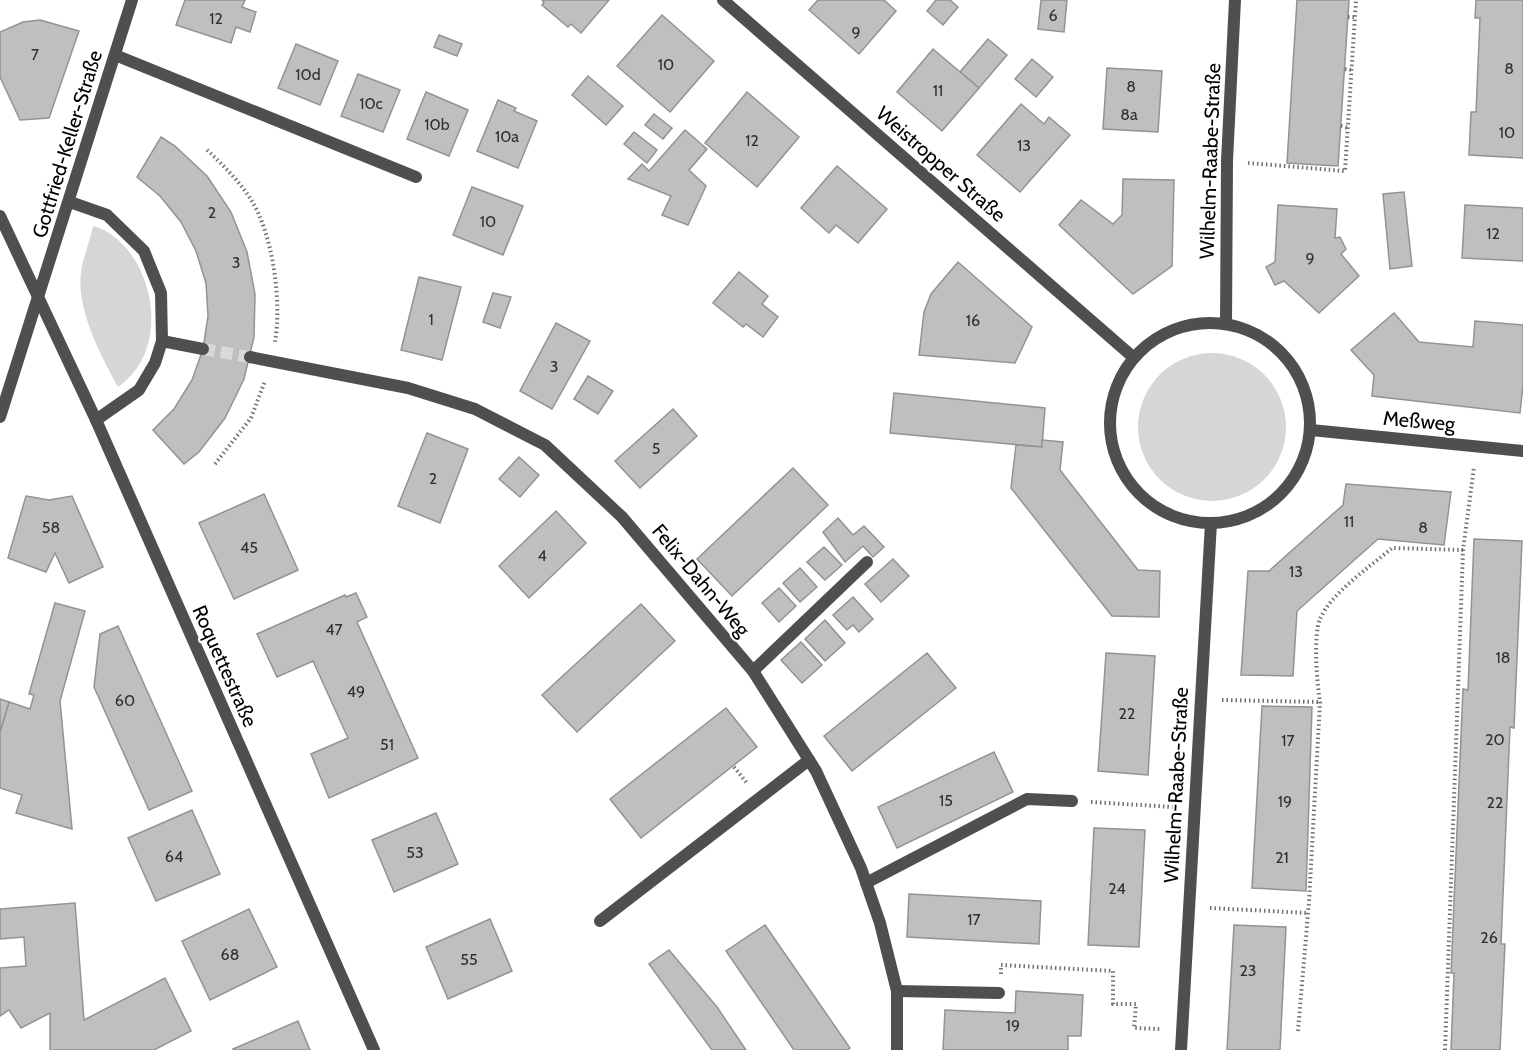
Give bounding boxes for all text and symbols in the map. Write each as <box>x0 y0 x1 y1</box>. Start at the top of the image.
house number: 6 <box>1048 6 1058 25</box>
house number: 12 <box>209 9 223 28</box>
house number: 9 <box>851 23 861 42</box>
house number: 7 <box>31 45 39 64</box>
street label: Gottfried-Keller-Straße <box>27 47 107 241</box>
house number: 10 <box>658 55 674 74</box>
house number: 8 <box>1504 59 1514 78</box>
street label: Wilhelm-Raabe-Straße <box>1195 63 1225 259</box>
house number: 10d <box>295 65 321 84</box>
house number: 8 <box>1126 77 1136 96</box>
house number: 11 <box>933 81 943 100</box>
house number: 10c <box>359 94 383 113</box>
street label: Weistropper Straße <box>871 101 1011 227</box>
house number: 8a <box>1120 105 1138 124</box>
house number: 10b <box>424 115 450 134</box>
house number: 10 <box>1499 123 1515 142</box>
house number: 10a <box>495 127 519 146</box>
house number: 12 <box>745 131 759 150</box>
house number: 13 <box>1017 136 1031 155</box>
house number: 2 <box>208 203 216 222</box>
house number: 10 <box>480 212 496 231</box>
house number: 12 <box>1486 224 1500 243</box>
house number: 9 <box>1305 249 1315 268</box>
house number: 3 <box>232 253 240 272</box>
house number: 1 <box>428 310 434 329</box>
house number: 16 <box>966 311 980 330</box>
house number: 3 <box>550 357 558 376</box>
street label: Meßweg <box>1382 406 1457 436</box>
house number: 5 <box>652 439 660 458</box>
house number: 2 <box>429 469 437 488</box>
house number: 11 <box>1344 512 1354 531</box>
house number: 58 <box>42 518 60 537</box>
house number: 8 <box>1418 518 1428 537</box>
street label: Felix-Dahn-Weg <box>647 519 756 642</box>
house number: 45 <box>240 538 258 557</box>
house number: 4 <box>537 546 547 565</box>
house number: 13 <box>1289 562 1303 581</box>
street label: Roquettestraße <box>187 601 263 731</box>
house number: 47 <box>325 620 343 639</box>
house number: 18 <box>1496 648 1510 667</box>
house number: 49 <box>347 682 365 701</box>
street label: Wilhelm-Raabe-Straße <box>1159 687 1193 883</box>
house number: 60 <box>115 691 135 710</box>
house number: 22 <box>1119 704 1135 723</box>
house number: 20 <box>1485 730 1505 749</box>
house number: 17 <box>1281 731 1295 750</box>
house number: 51 <box>380 735 394 754</box>
house number: 15 <box>939 791 953 810</box>
house number: 19 <box>1278 792 1292 811</box>
house number: 22 <box>1487 793 1503 812</box>
house number: 53 <box>406 843 424 862</box>
house number: 64 <box>165 847 183 866</box>
house number: 21 <box>1275 848 1289 867</box>
house number: 24 <box>1108 879 1126 898</box>
house number: 17 <box>967 910 981 929</box>
house number: 26 <box>1480 928 1498 947</box>
house number: 68 <box>221 945 239 964</box>
house number: 55 <box>460 950 478 969</box>
house number: 23 <box>1239 961 1257 980</box>
house number: 19 <box>1006 1016 1020 1035</box>

